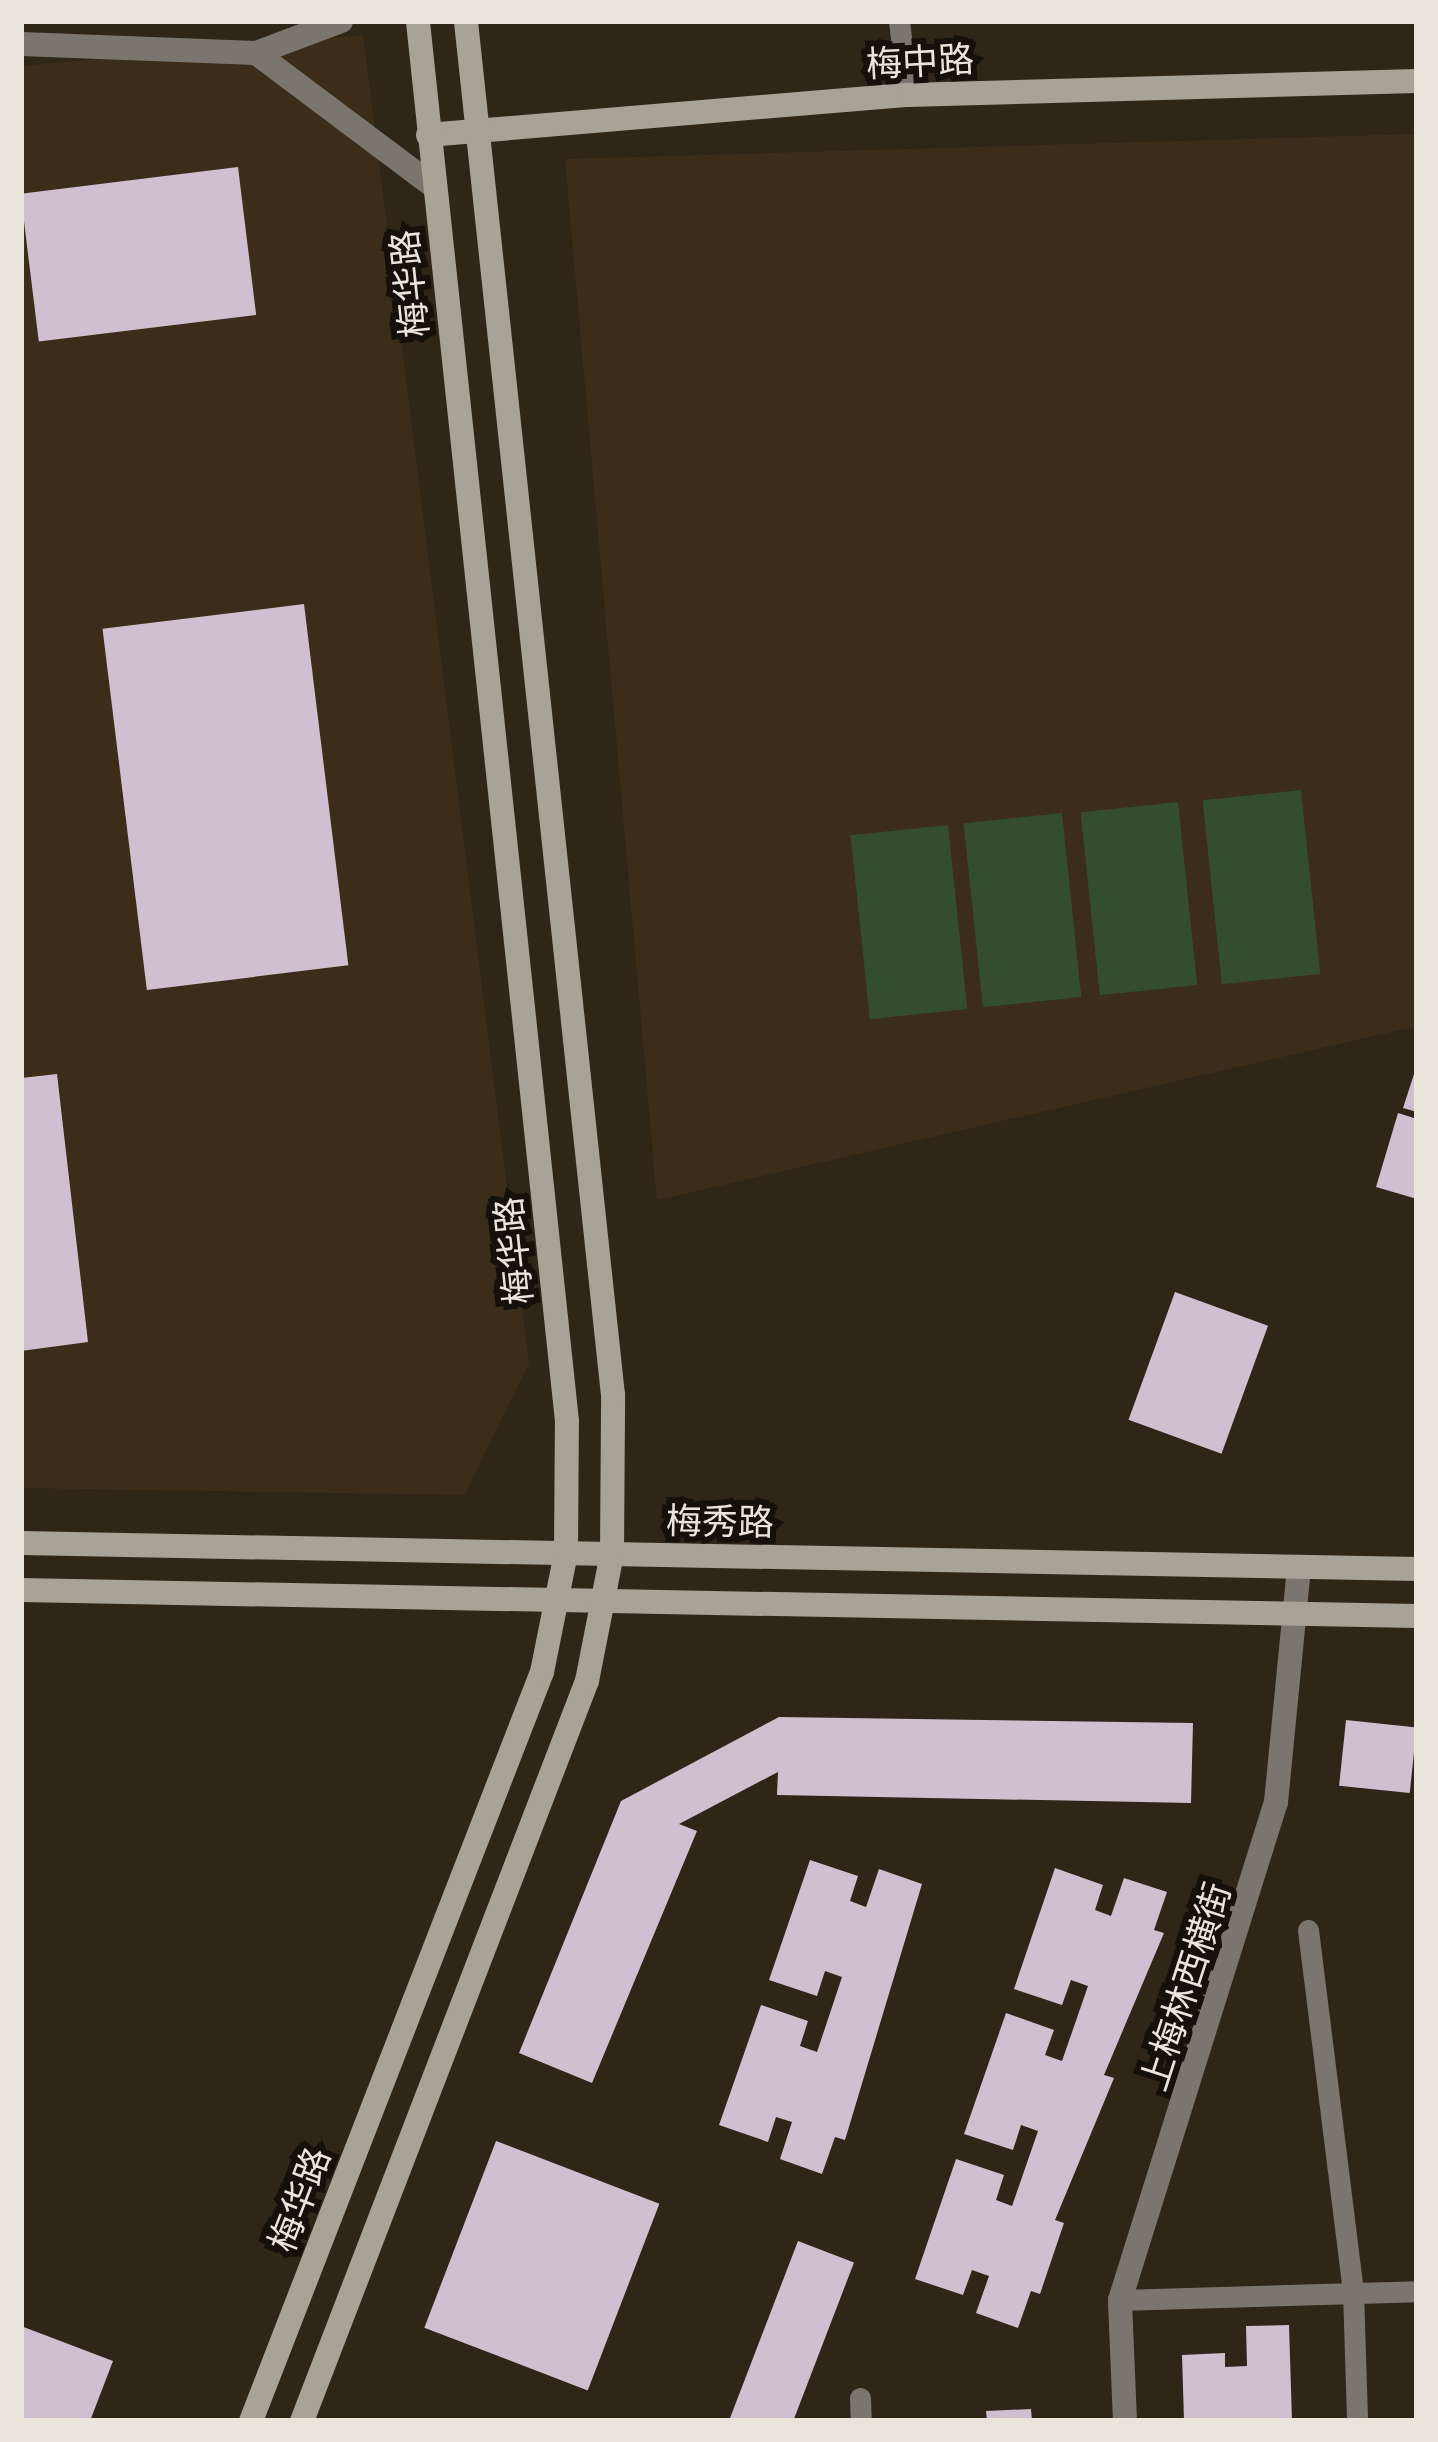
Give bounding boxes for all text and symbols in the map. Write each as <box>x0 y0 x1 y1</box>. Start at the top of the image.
street label: 梅中路 <box>865 36 975 84</box>
street label: 梅华路 <box>381 228 435 340</box>
street label: 梅华路 <box>485 1195 539 1307</box>
street label: 梅秀路 <box>666 1497 774 1543</box>
street label: 上梅林西横街 <box>1130 1877 1238 2095</box>
street label: 梅华路 <box>258 2141 338 2257</box>

